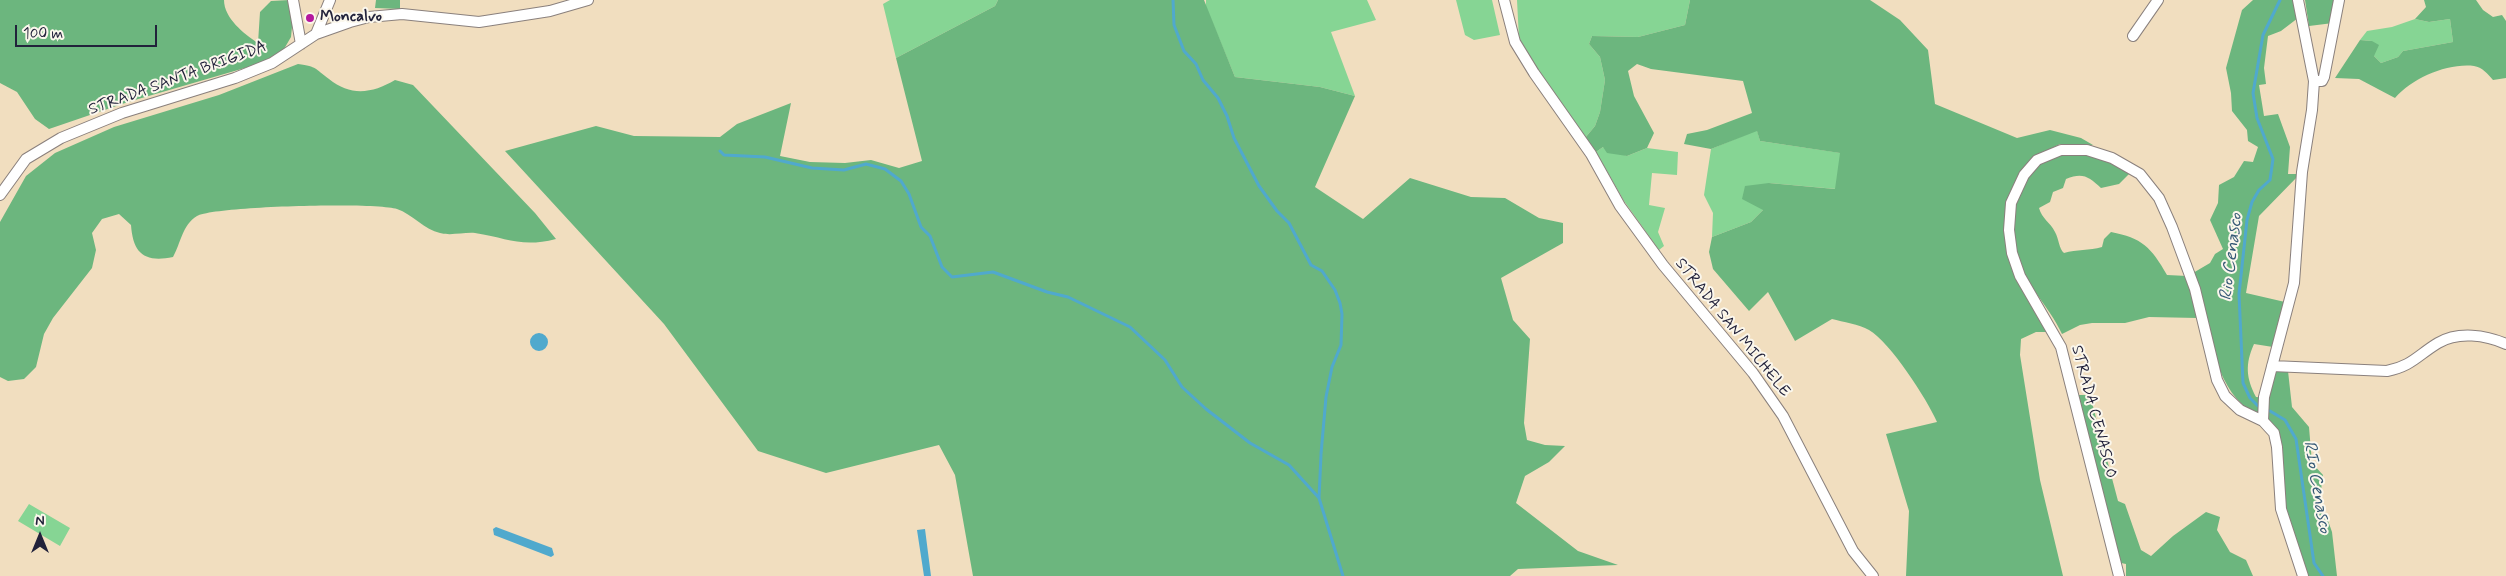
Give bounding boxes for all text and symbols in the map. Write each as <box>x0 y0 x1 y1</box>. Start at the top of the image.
place label: Moncalvo <box>320 8 382 28</box>
marker: Moncalvo <box>304 12 316 24</box>
scale bar <box>18 15 160 47</box>
text: 100 m <box>23 24 63 44</box>
street label: STRADA SANTA BRIGIDA <box>86 38 270 120</box>
water label: Rio Cenasco <box>2216 212 2248 302</box>
street label: STRADA SAN MICHELE <box>1670 255 1794 401</box>
street label: STRADA CENASCO <box>2066 343 2120 481</box>
water label: RIo Cenasco <box>2297 439 2335 535</box>
north arrow <box>15 511 65 561</box>
text: N <box>35 512 45 530</box>

